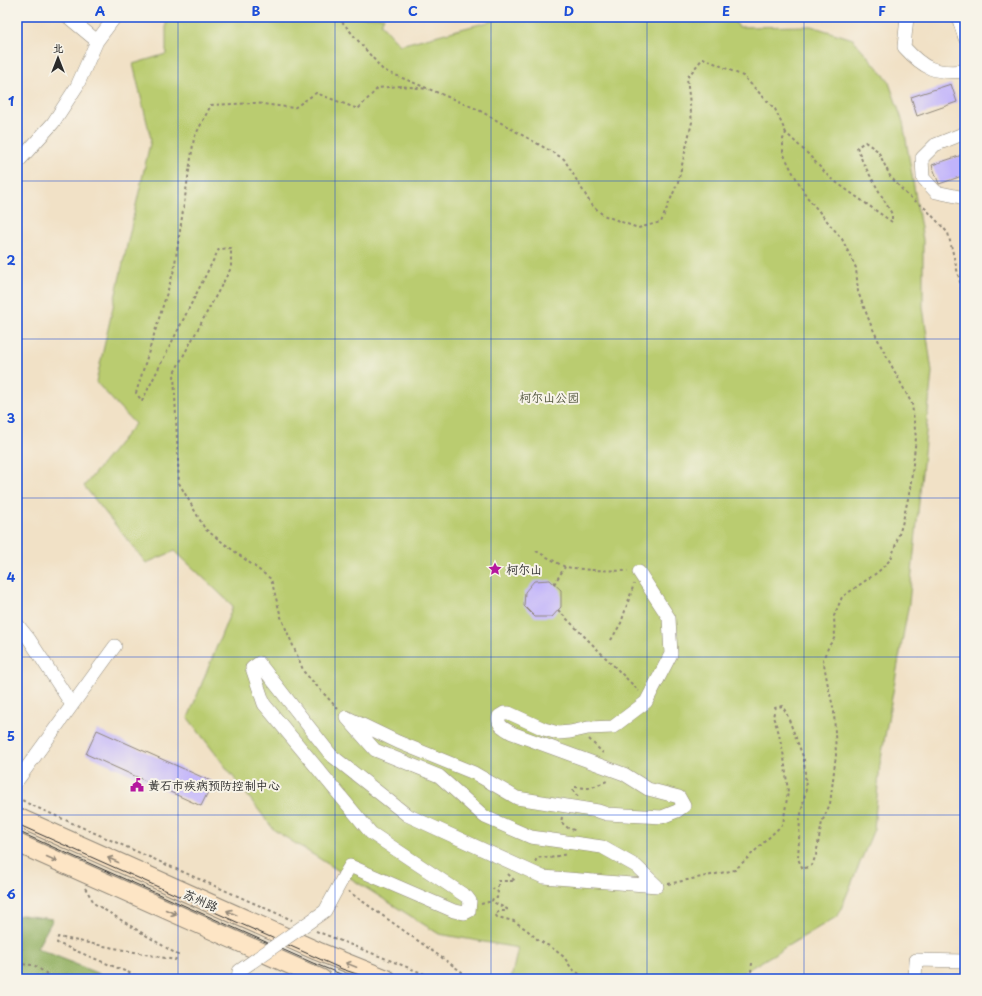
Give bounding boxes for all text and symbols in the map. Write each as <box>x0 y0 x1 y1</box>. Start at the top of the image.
text: A <box>95 1 105 20</box>
text: B <box>252 1 261 20</box>
text: C <box>408 1 418 20</box>
text: D <box>564 1 574 20</box>
text: E <box>722 1 730 20</box>
text: F <box>878 1 886 20</box>
north arrow <box>38 38 78 78</box>
text: 北 <box>53 39 64 56</box>
text: 1 <box>8 91 14 110</box>
text: 2 <box>6 250 16 269</box>
park label: 柯尔山公园 <box>519 388 579 406</box>
text: 3 <box>7 408 16 427</box>
place label: 柯尔山 <box>506 560 542 578</box>
place icon: 柯尔山 <box>487 561 503 577</box>
text: 4 <box>7 567 16 586</box>
text: 5 <box>7 726 15 745</box>
place label: 黄石市疾病预防控制中心 <box>148 776 280 794</box>
public building icon: 黄石市疾病预防控制中心 <box>129 777 145 793</box>
one-way arrow <box>46 856 58 864</box>
one-way arrow <box>107 856 119 863</box>
text: 6 <box>6 884 16 903</box>
street label: 苏州路 <box>181 884 221 916</box>
one-way arrow <box>165 909 177 916</box>
one-way arrow <box>226 909 238 916</box>
one-way arrow <box>345 960 357 968</box>

